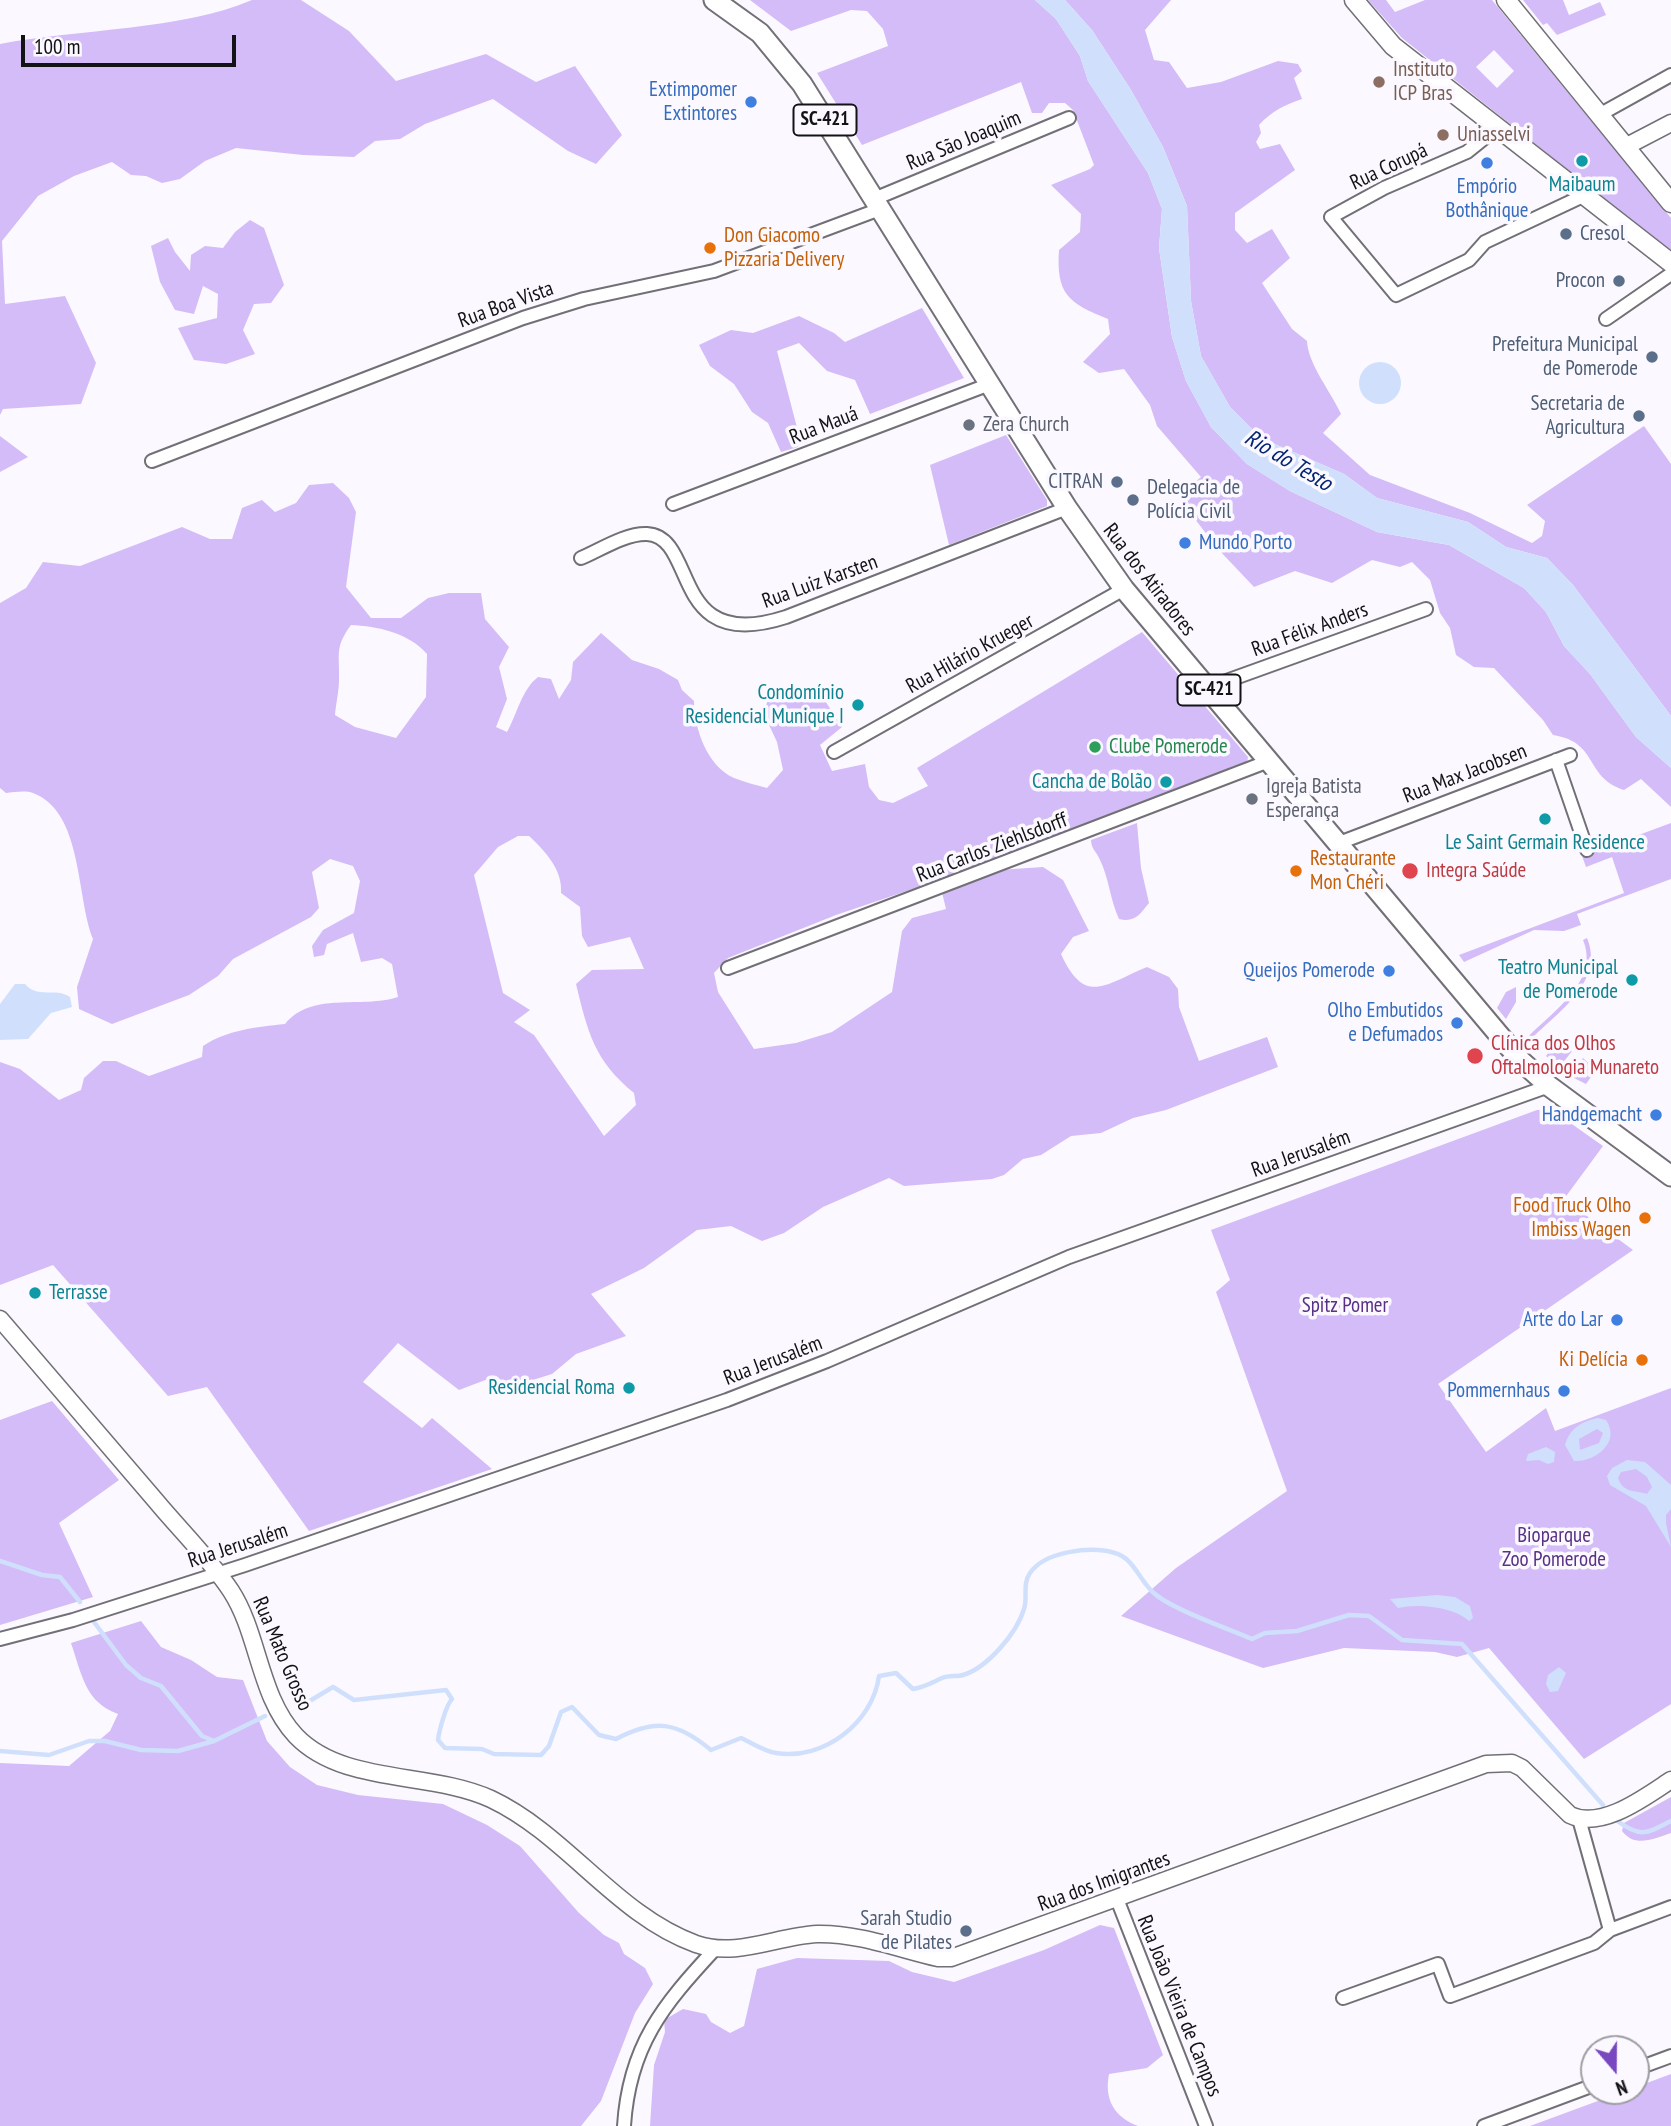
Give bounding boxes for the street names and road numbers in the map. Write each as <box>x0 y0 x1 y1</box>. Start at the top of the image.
road number: SC-421 <box>794 104 856 136</box>
street label: Rua São Joaquim <box>903 106 1025 176</box>
street label: Rua Corupá <box>1346 138 1432 196</box>
street label: Rua Boa Vista <box>455 276 557 334</box>
street label: Rua Mauá <box>786 401 862 451</box>
street label: Rua dos Atiradores <box>1097 519 1201 641</box>
street label: Rua Luiz Karsten <box>759 549 881 615</box>
street label: Rua Félix Anders <box>1249 597 1371 663</box>
street label: Rua Hilário Krueger <box>902 609 1038 699</box>
road number: SC-421 <box>1178 674 1240 706</box>
street label: Rua Max Jacobsen <box>1399 739 1531 809</box>
street label: Rua Carlos Ziehlsdorff <box>913 808 1071 888</box>
street label: Rua Jerusalém <box>1248 1124 1354 1184</box>
street label: Rua Jerusalém <box>720 1331 826 1391</box>
street label: Rua Jerusalém <box>185 1518 291 1574</box>
street label: Rua Mato Grosso <box>247 1593 317 1715</box>
street label: Rua dos Imigrantes <box>1035 1846 1173 1918</box>
street label: Rua João Vieira de Campos <box>1131 1912 1227 2100</box>

